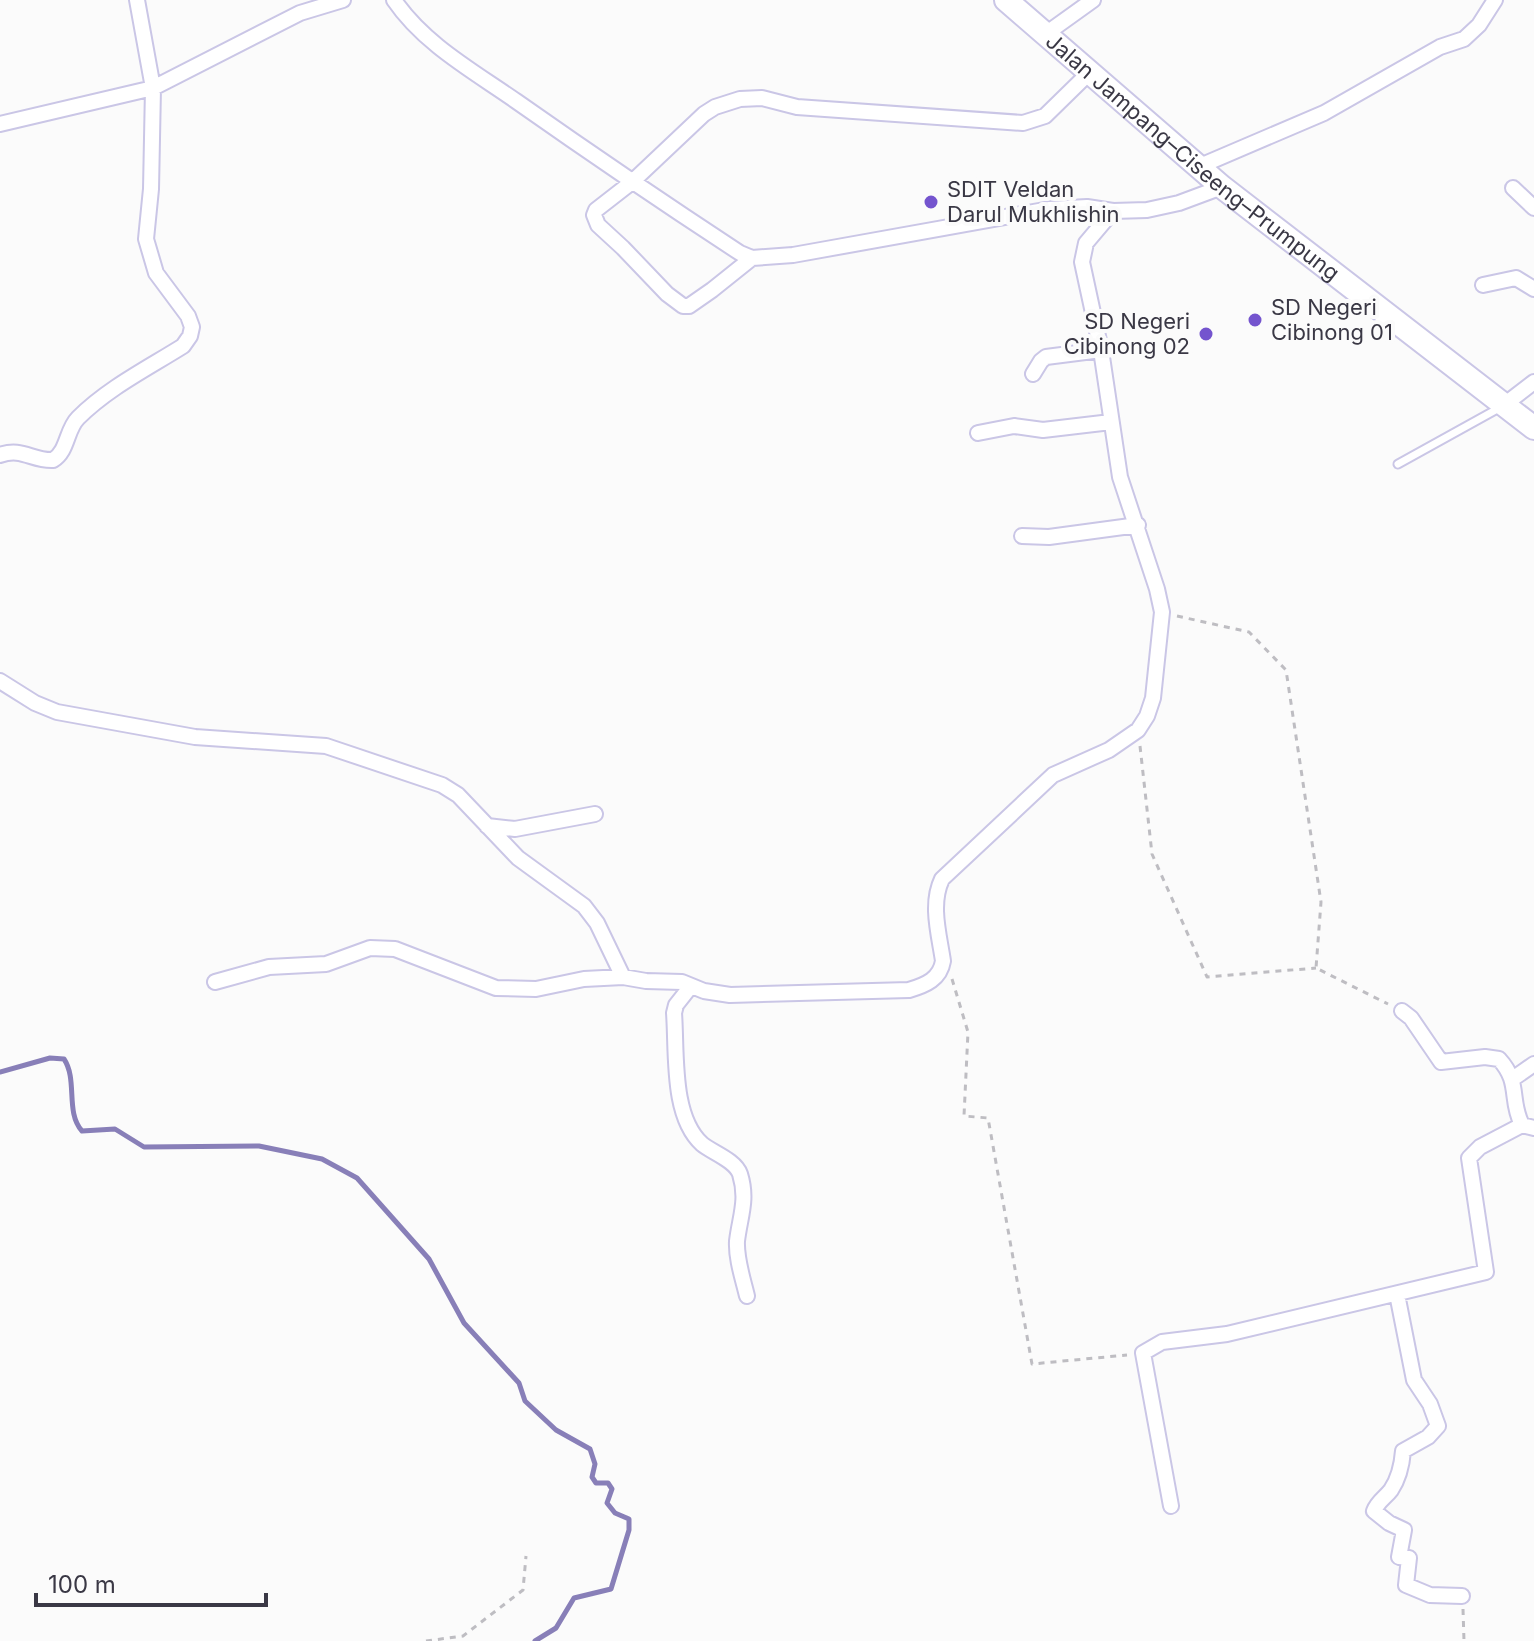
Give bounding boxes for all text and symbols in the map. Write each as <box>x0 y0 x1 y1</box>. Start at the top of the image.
street label: Jalan Jampang–Ciseeng–Prumpung <box>1041 28 1345 286</box>
place label: SDIT Veldan Darul Mukhlishin <box>947 176 1120 227</box>
marker: SDIT Veldan Darul Mukhlishin <box>922 193 940 211</box>
place label: SD Negeri Cibinong 01 <box>1271 294 1393 345</box>
place label: SD Negeri Cibinong 02 <box>1064 308 1190 359</box>
marker: SD Negeri Cibinong 01 <box>1246 311 1264 329</box>
marker: SD Negeri Cibinong 02 <box>1197 325 1215 343</box>
scale bar <box>36 1557 266 1607</box>
text: 100 m <box>48 1570 116 1599</box>

